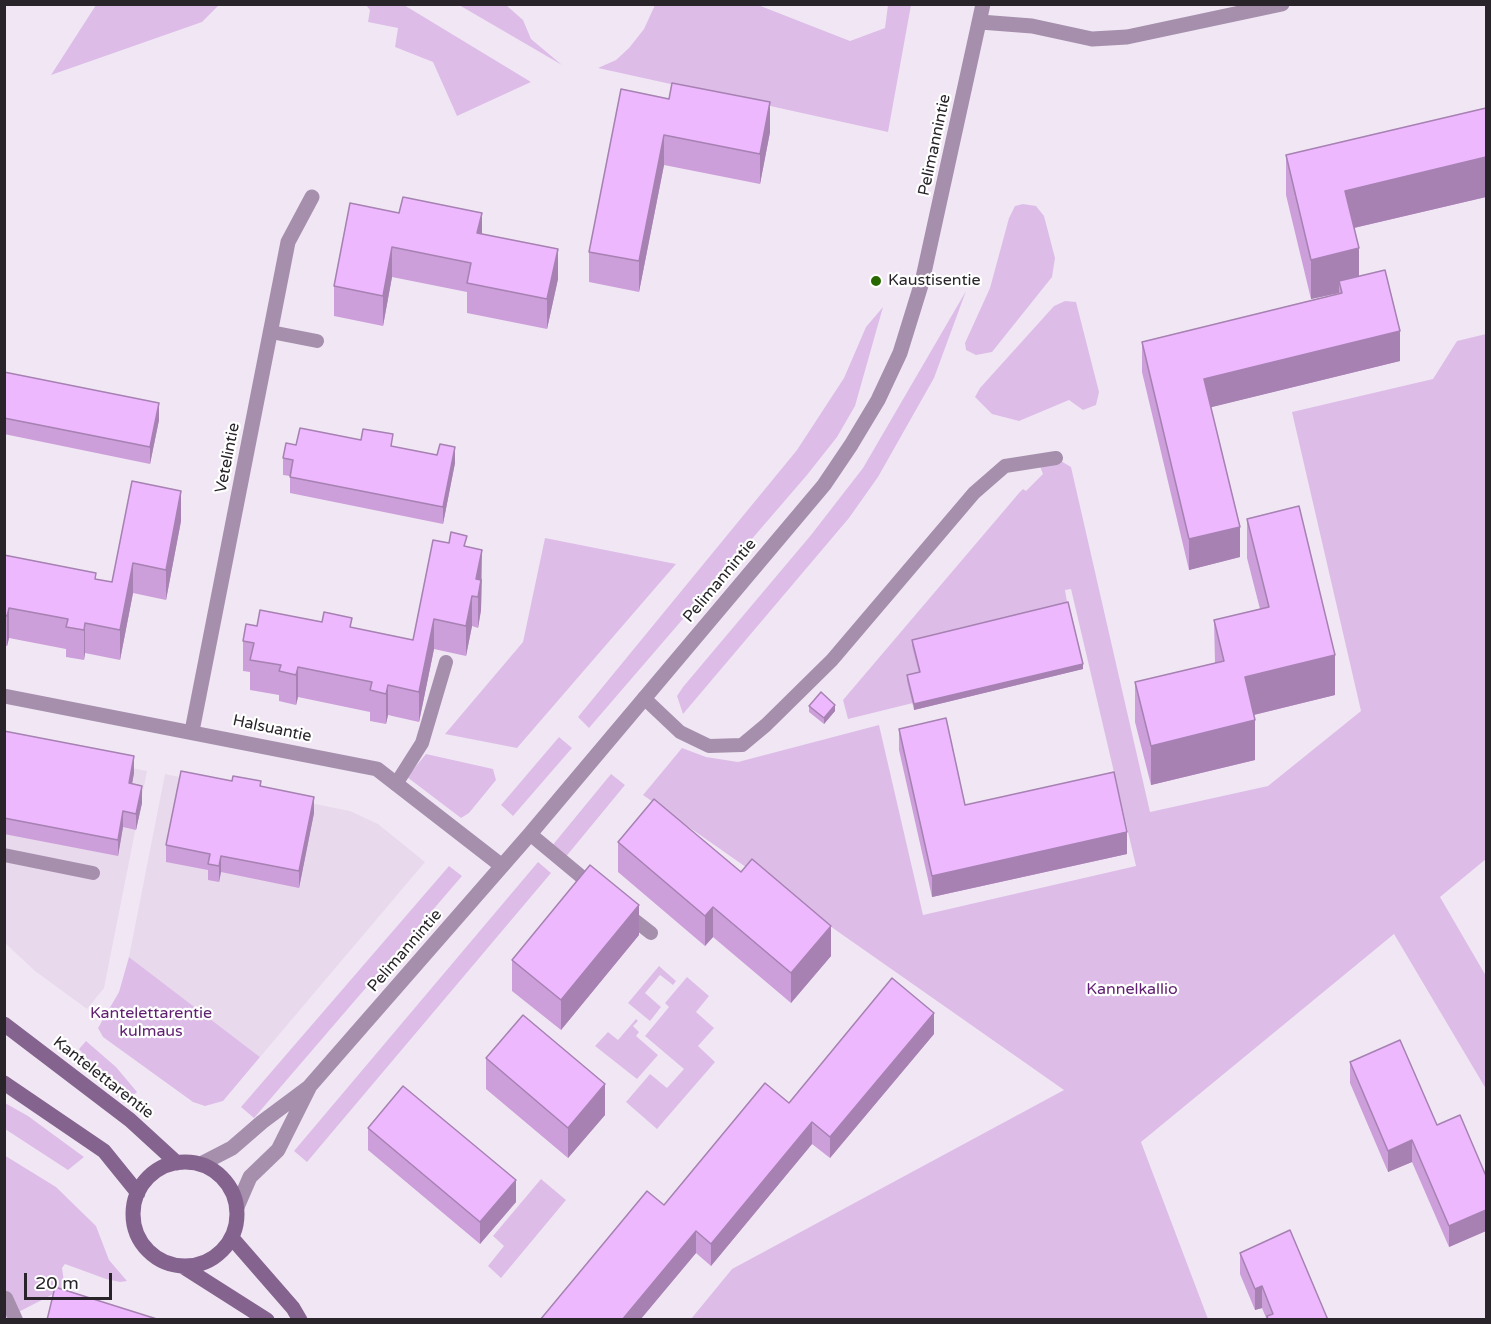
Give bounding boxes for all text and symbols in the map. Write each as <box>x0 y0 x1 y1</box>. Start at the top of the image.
street label: Pelimannintie <box>915 92 955 198</box>
place label: Kaustisentie <box>888 271 981 291</box>
marker: Kaustisentie <box>869 274 883 288</box>
street label: Vetelintie <box>212 421 244 495</box>
street label: Pelimannintie <box>679 535 761 627</box>
street label: Halsuantie <box>231 711 313 747</box>
street label: Pelimannintie <box>364 906 446 996</box>
park label: Kannelkallio <box>1086 980 1178 1000</box>
park label: Kantelettarentie kulmaus <box>90 1004 212 1042</box>
street label: Kantelettarentie <box>49 1033 157 1123</box>
scale bar <box>27 1261 116 1299</box>
text: 20 m <box>35 1272 79 1294</box>

